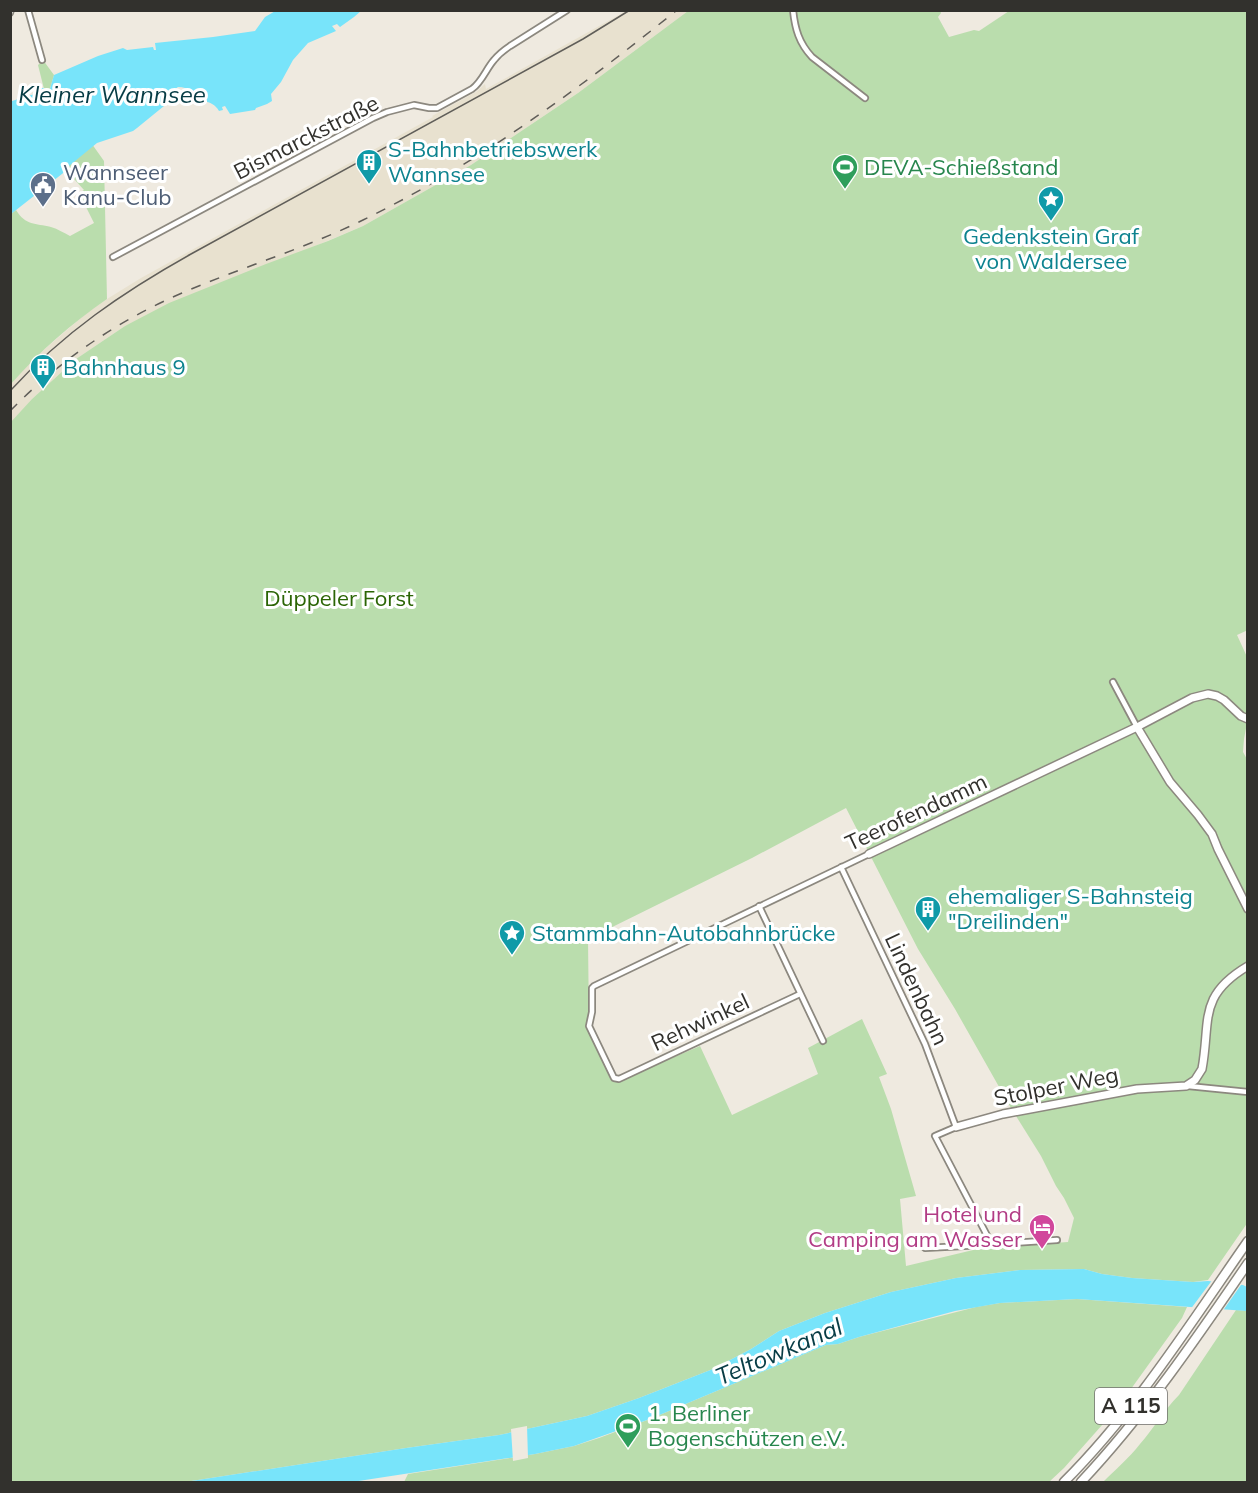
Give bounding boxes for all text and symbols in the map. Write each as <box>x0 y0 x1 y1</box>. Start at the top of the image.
water label: Kleiner Wannsee <box>18 79 206 109</box>
street label: Bismarckstraße <box>229 88 383 186</box>
place label: S-Bahnbetriebswerk Wannsee <box>388 135 598 188</box>
building icon: S-Bahnbetriebswerk Wannsee <box>354 147 384 185</box>
sports icon: DEVA-Schießstand <box>830 152 860 190</box>
place label: DEVA-Schießstand <box>864 153 1058 181</box>
place label: Wannseer Kanu-Club <box>63 158 171 211</box>
public building icon: Wannseer Kanu-Club <box>28 170 58 208</box>
place icon: Gedenkstein Graf von Waldersee <box>1036 184 1066 222</box>
place label: Gedenkstein Graf von Waldersee <box>963 222 1140 275</box>
building icon: Bahnhaus 9 <box>28 352 58 390</box>
place label: Bahnhaus 9 <box>63 353 186 381</box>
park label: Düppeler Forst <box>264 584 414 612</box>
street label: Teerofendamm <box>841 767 991 857</box>
place label: ehemaliger S-Bahnsteig "Dreilinden" <box>948 882 1193 935</box>
building icon: ehemaliger S-Bahnsteig "Dreilinden" <box>913 894 943 932</box>
place icon: Stammbahn-Autobahnbrücke <box>497 918 527 956</box>
place label: Stammbahn-Autobahnbrücke <box>532 919 835 947</box>
street label: Lindenbahn <box>879 929 955 1049</box>
street label: Rehwinkel <box>646 987 754 1057</box>
street label: Stolper Weg <box>991 1060 1121 1112</box>
place label: Hotel und Camping am Wasser <box>808 1200 1022 1253</box>
hotel icon: Hotel und Camping am Wasser <box>1027 1212 1057 1250</box>
water label: Teltowkanal <box>711 1311 847 1391</box>
road number: A 115 <box>1095 1388 1167 1424</box>
place label: 1. Berliner Bogenschützen e.V. <box>648 1399 846 1452</box>
sports icon: 1. Berliner Bogenschützen e.V. <box>613 1411 643 1449</box>

